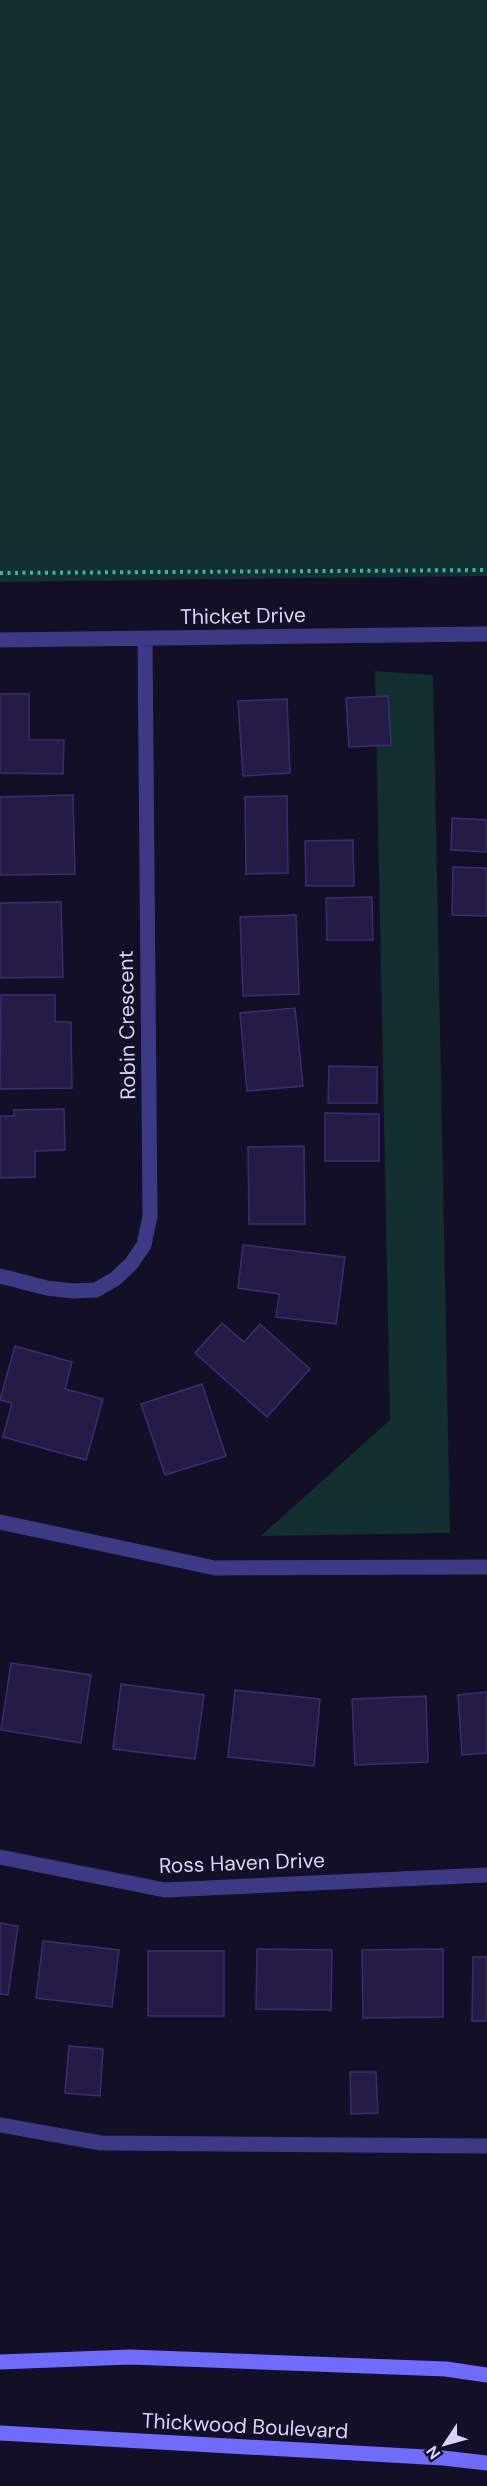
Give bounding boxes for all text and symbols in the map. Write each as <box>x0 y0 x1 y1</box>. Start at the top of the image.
street label: Thicket Drive <box>180 601 306 631</box>
street label: Robin Crescent <box>112 950 142 1100</box>
street label: Ross Haven Drive <box>158 1846 326 1880</box>
street label: Thickwood Boulevard <box>141 2407 349 2445</box>
north arrow <box>415 2414 475 2474</box>
text: N <box>421 2442 445 2463</box>

